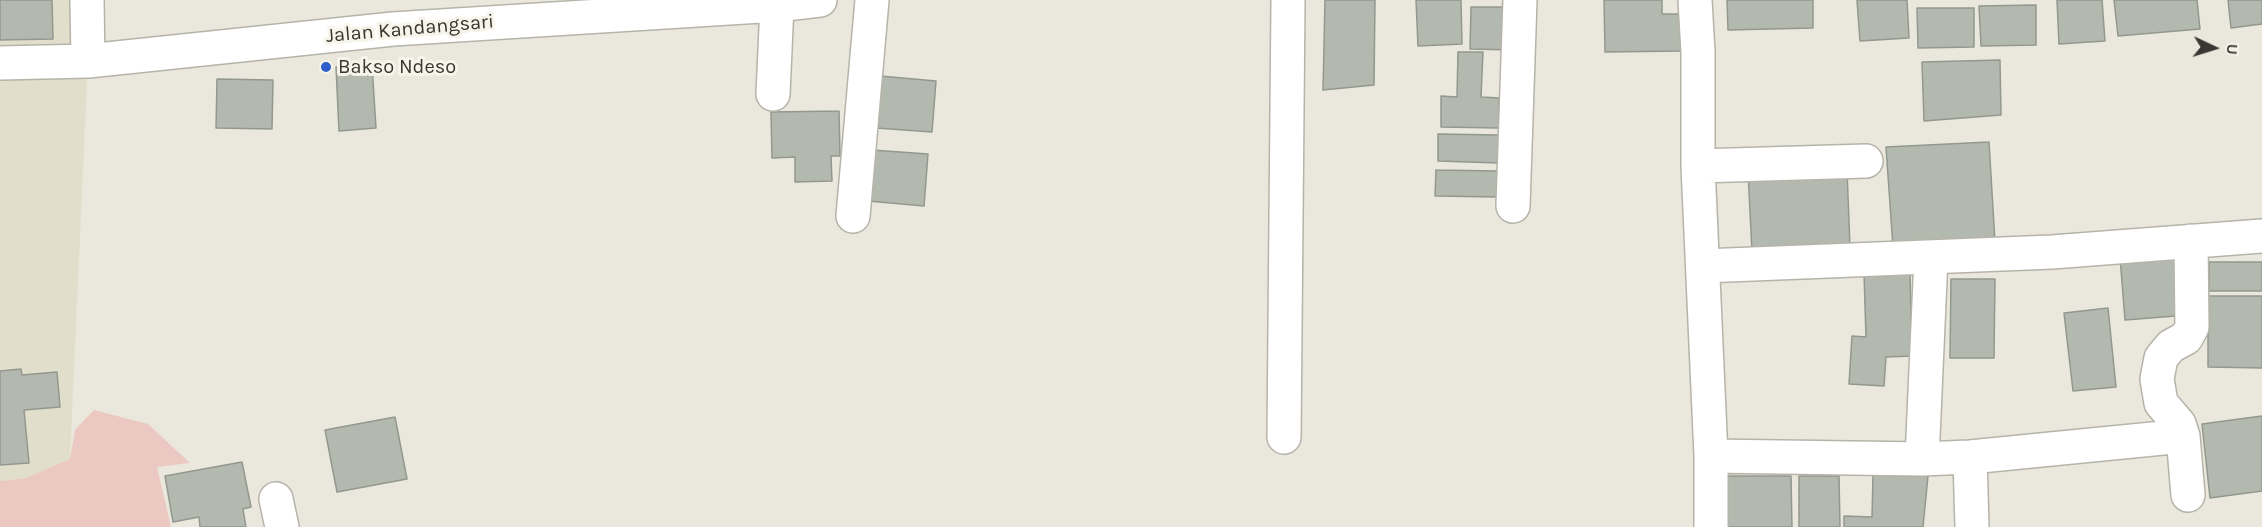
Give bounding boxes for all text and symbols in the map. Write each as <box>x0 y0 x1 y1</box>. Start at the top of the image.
street label: Jalan Kandangsari <box>325 10 495 48</box>
north arrow <box>2184 18 2244 78</box>
text: U <box>2223 43 2242 55</box>
place label: Bakso Ndeso <box>338 55 456 79</box>
marker: Bakso Ndeso <box>319 60 333 74</box>

